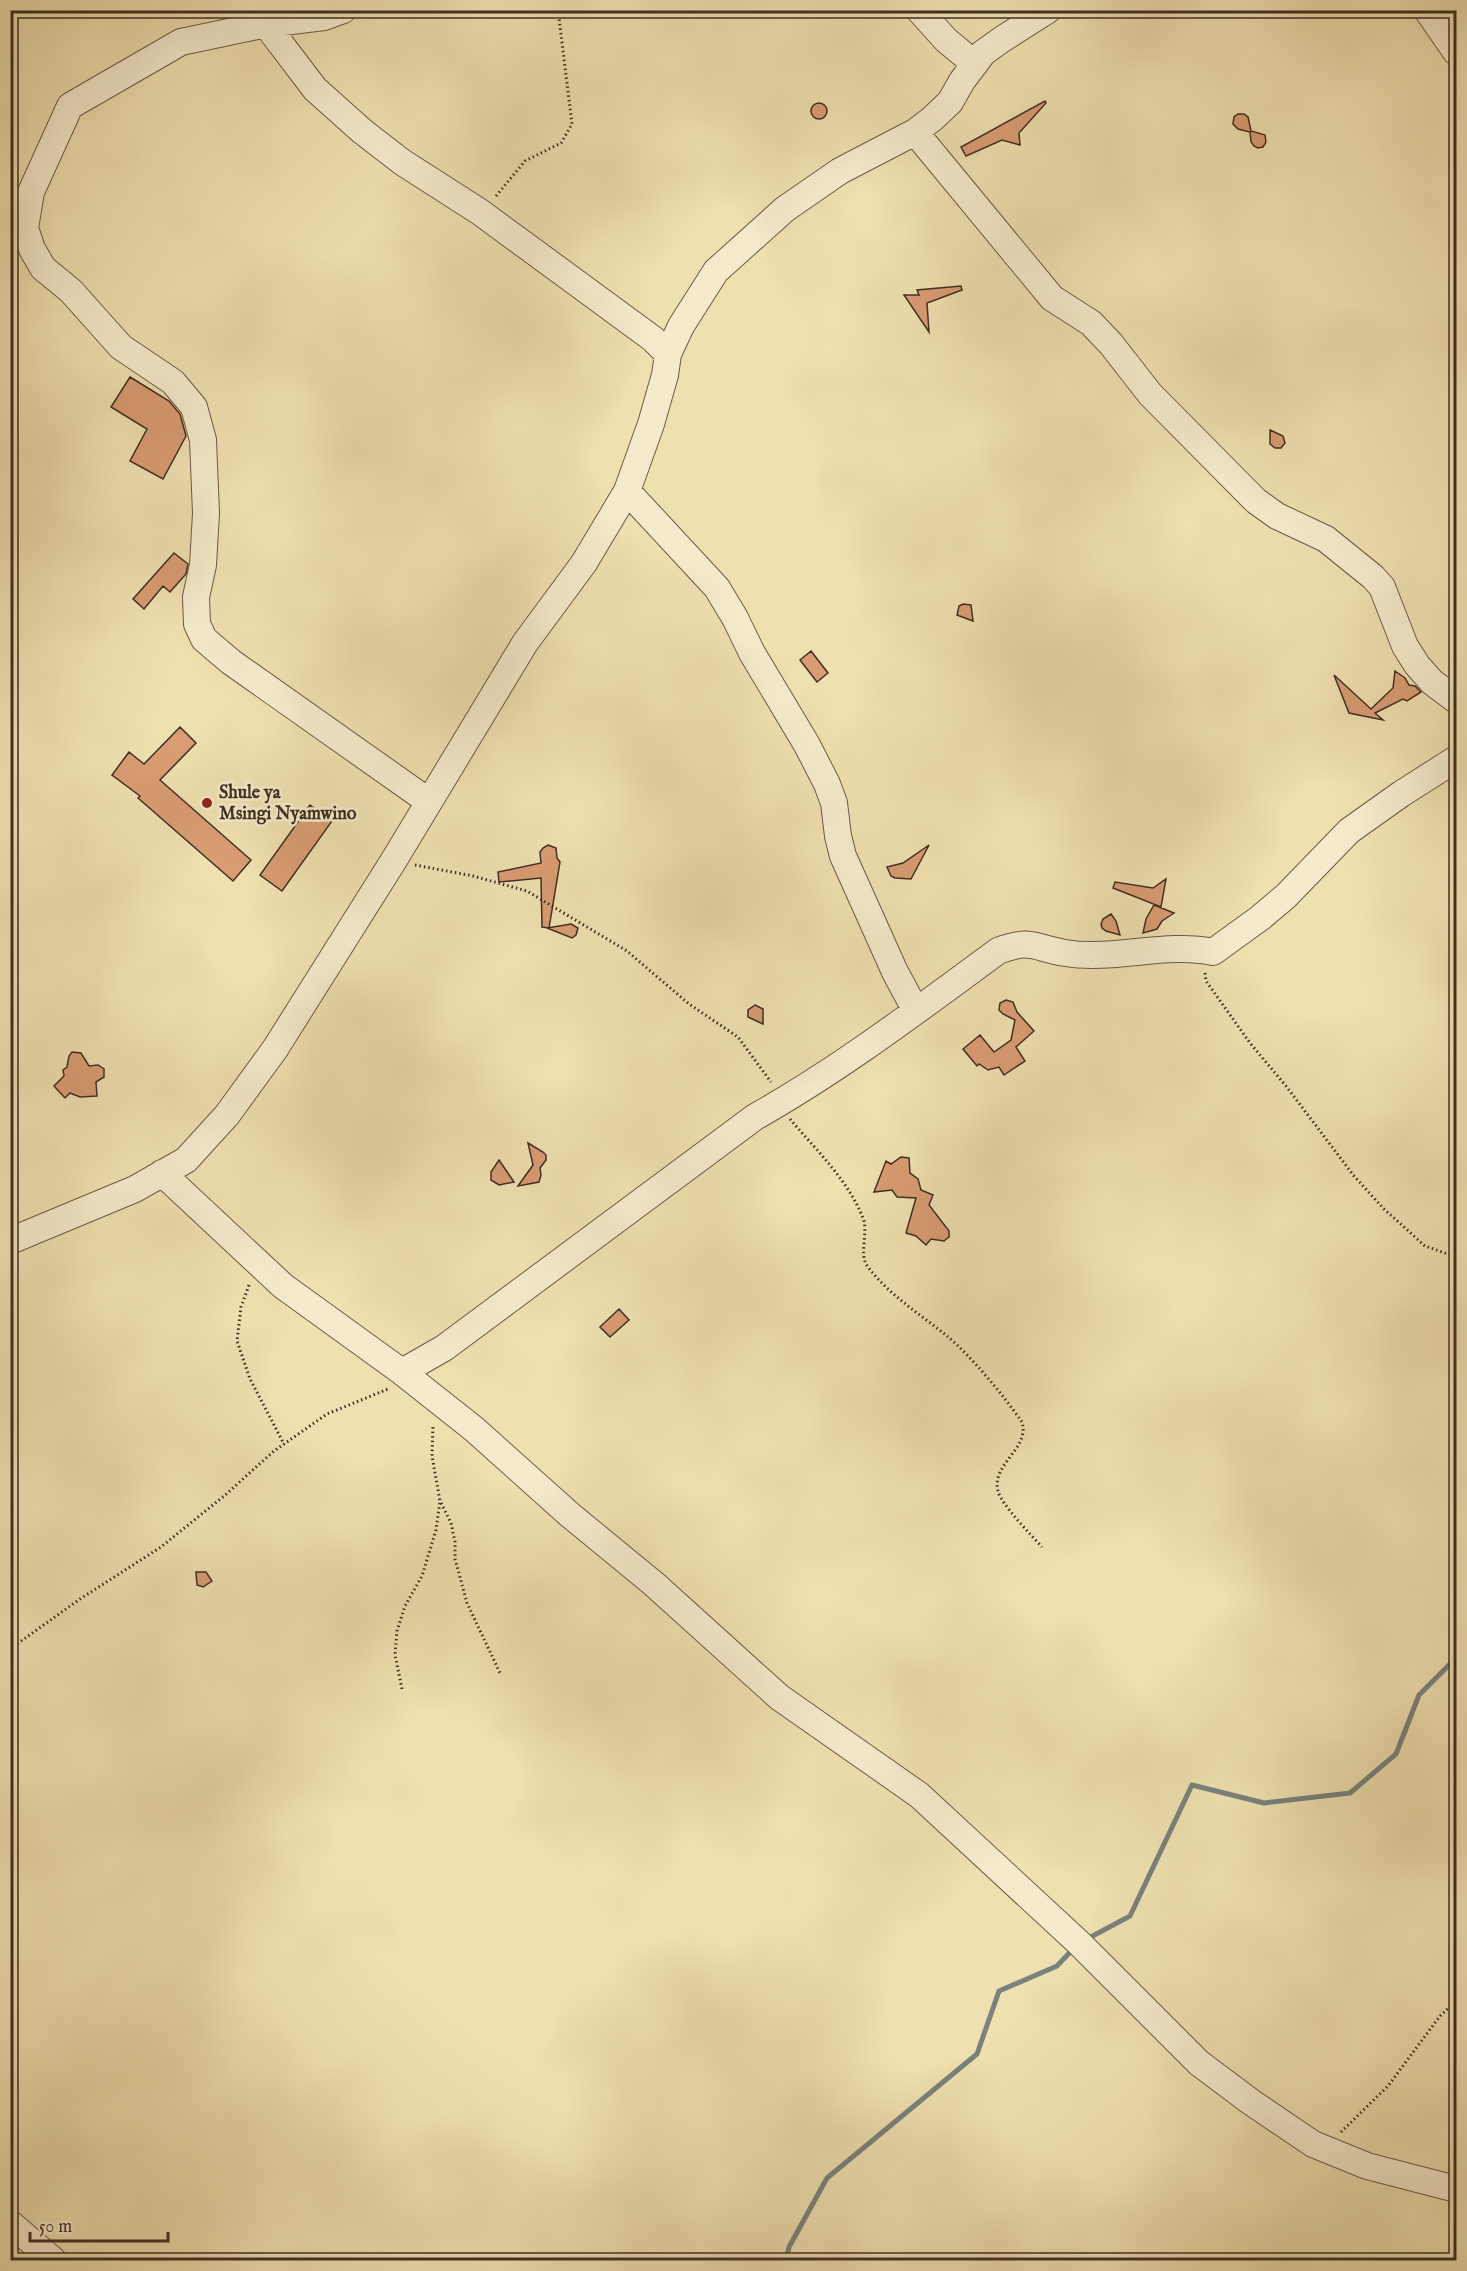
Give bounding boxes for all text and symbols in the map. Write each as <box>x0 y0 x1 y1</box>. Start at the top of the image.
place label: Shule ya Msingi Nyamwino <box>219 782 357 826</box>
marker: Shule ya Msingi Nyamwino <box>200 796 214 810</box>
scale bar <box>30 2205 168 2243</box>
text: 50 m <box>39 2216 72 2239</box>

